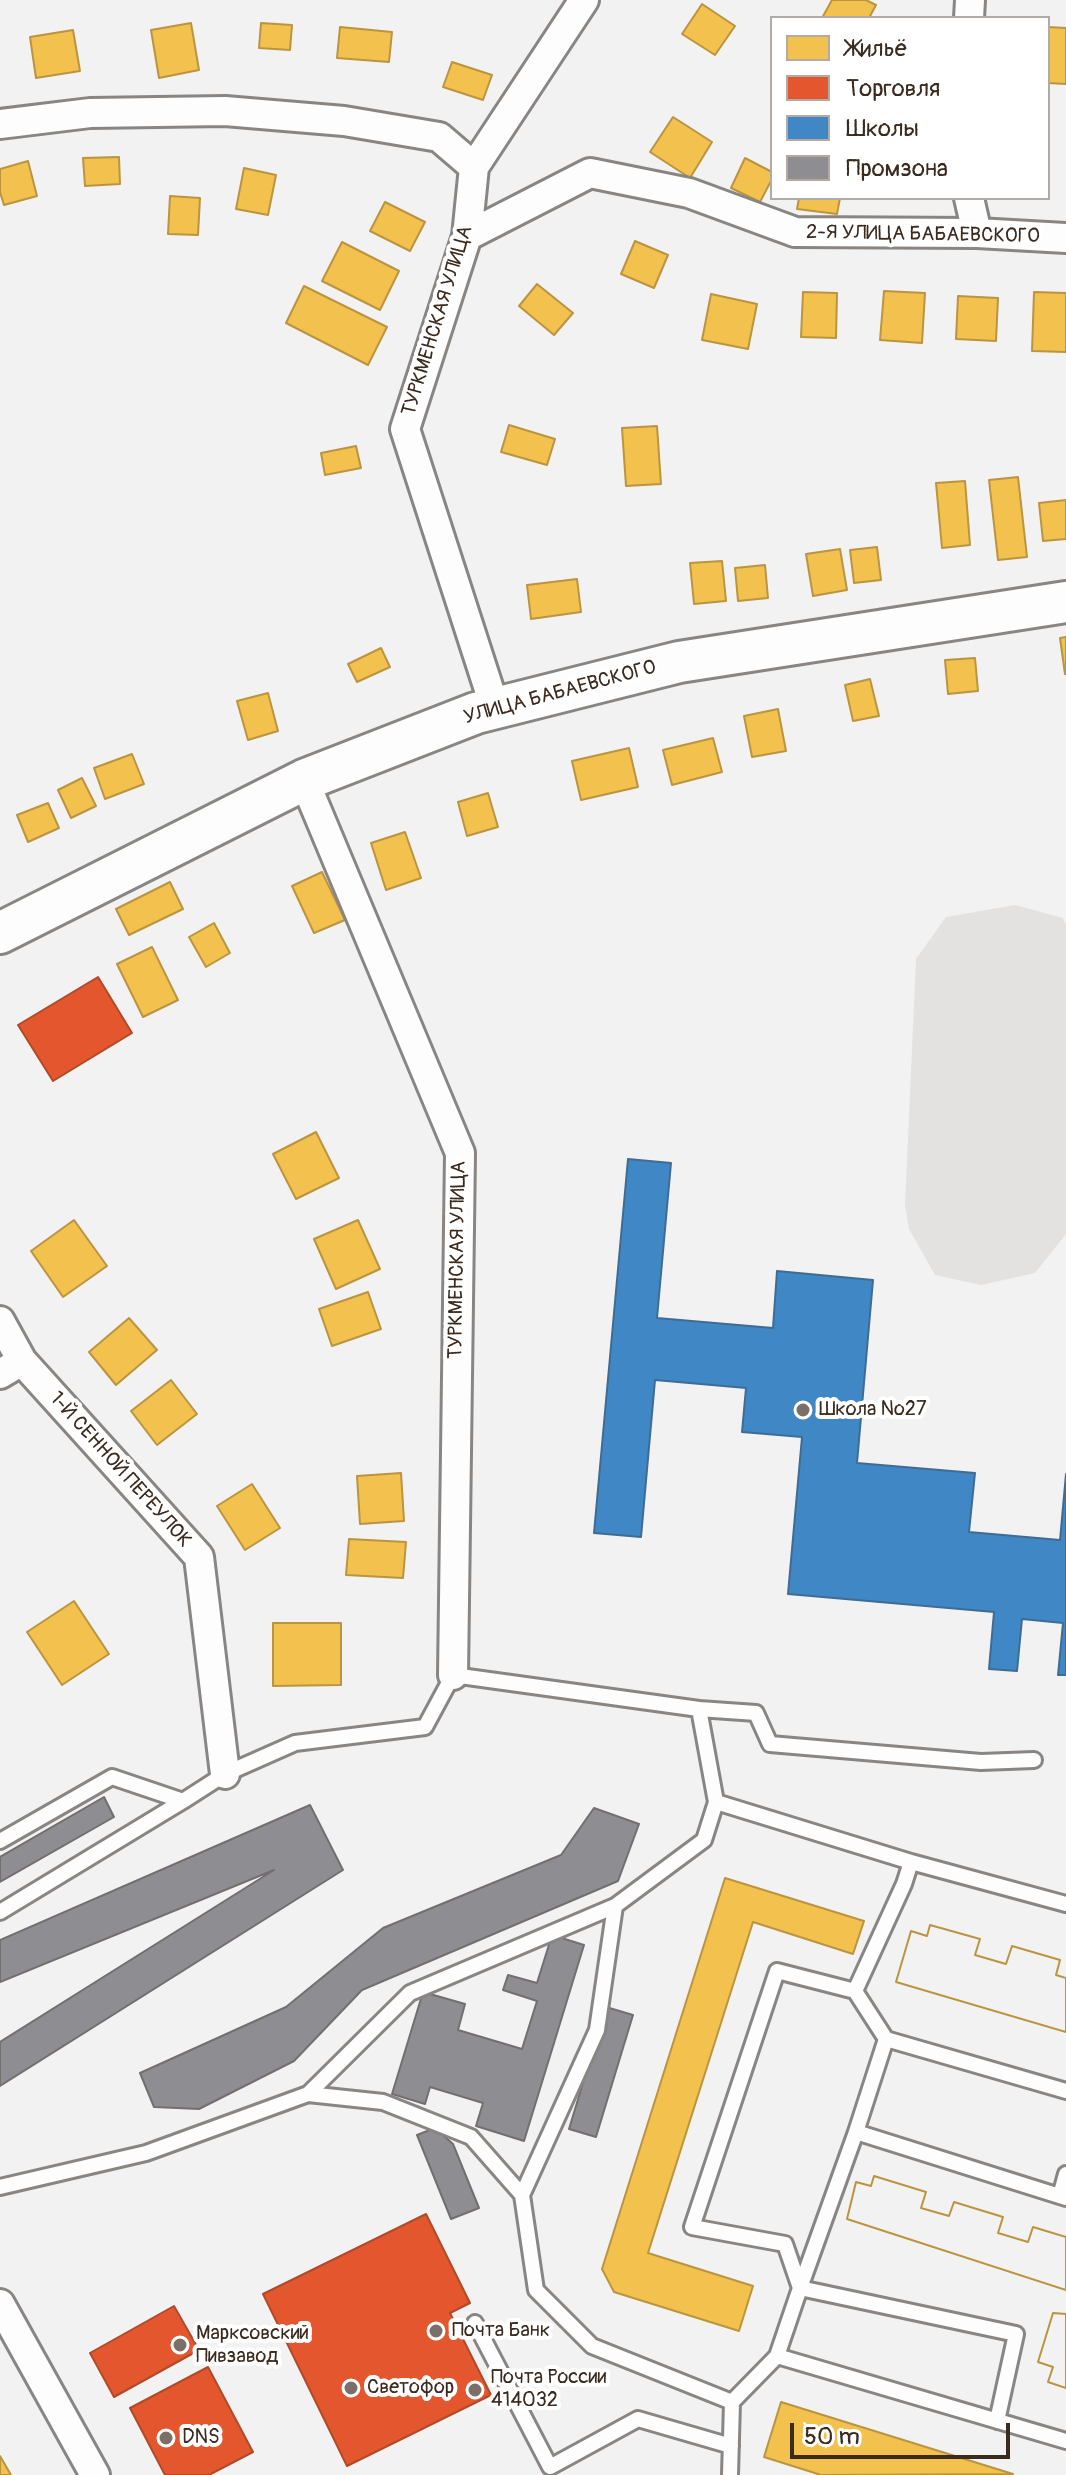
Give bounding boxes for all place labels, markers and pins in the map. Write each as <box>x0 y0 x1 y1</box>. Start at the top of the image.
place label: Школа №27 <box>819 1398 927 1422</box>
marker: Школа №27 <box>794 1401 812 1419</box>
place label: Почта Банк <box>452 2319 550 2343</box>
place label: Марксовский Пивзавод <box>196 2322 309 2369</box>
marker: Почта Банк <box>427 2322 445 2340</box>
marker: Марксовский Пивзавод <box>171 2336 189 2354</box>
place label: Почта России 414032 <box>491 2366 606 2413</box>
place label: Светофор <box>367 2376 454 2400</box>
marker: Светофор <box>342 2379 360 2397</box>
marker: Почта России 414032 <box>466 2381 484 2399</box>
place label: DNS <box>182 2426 220 2450</box>
marker: DNS <box>157 2429 175 2447</box>

